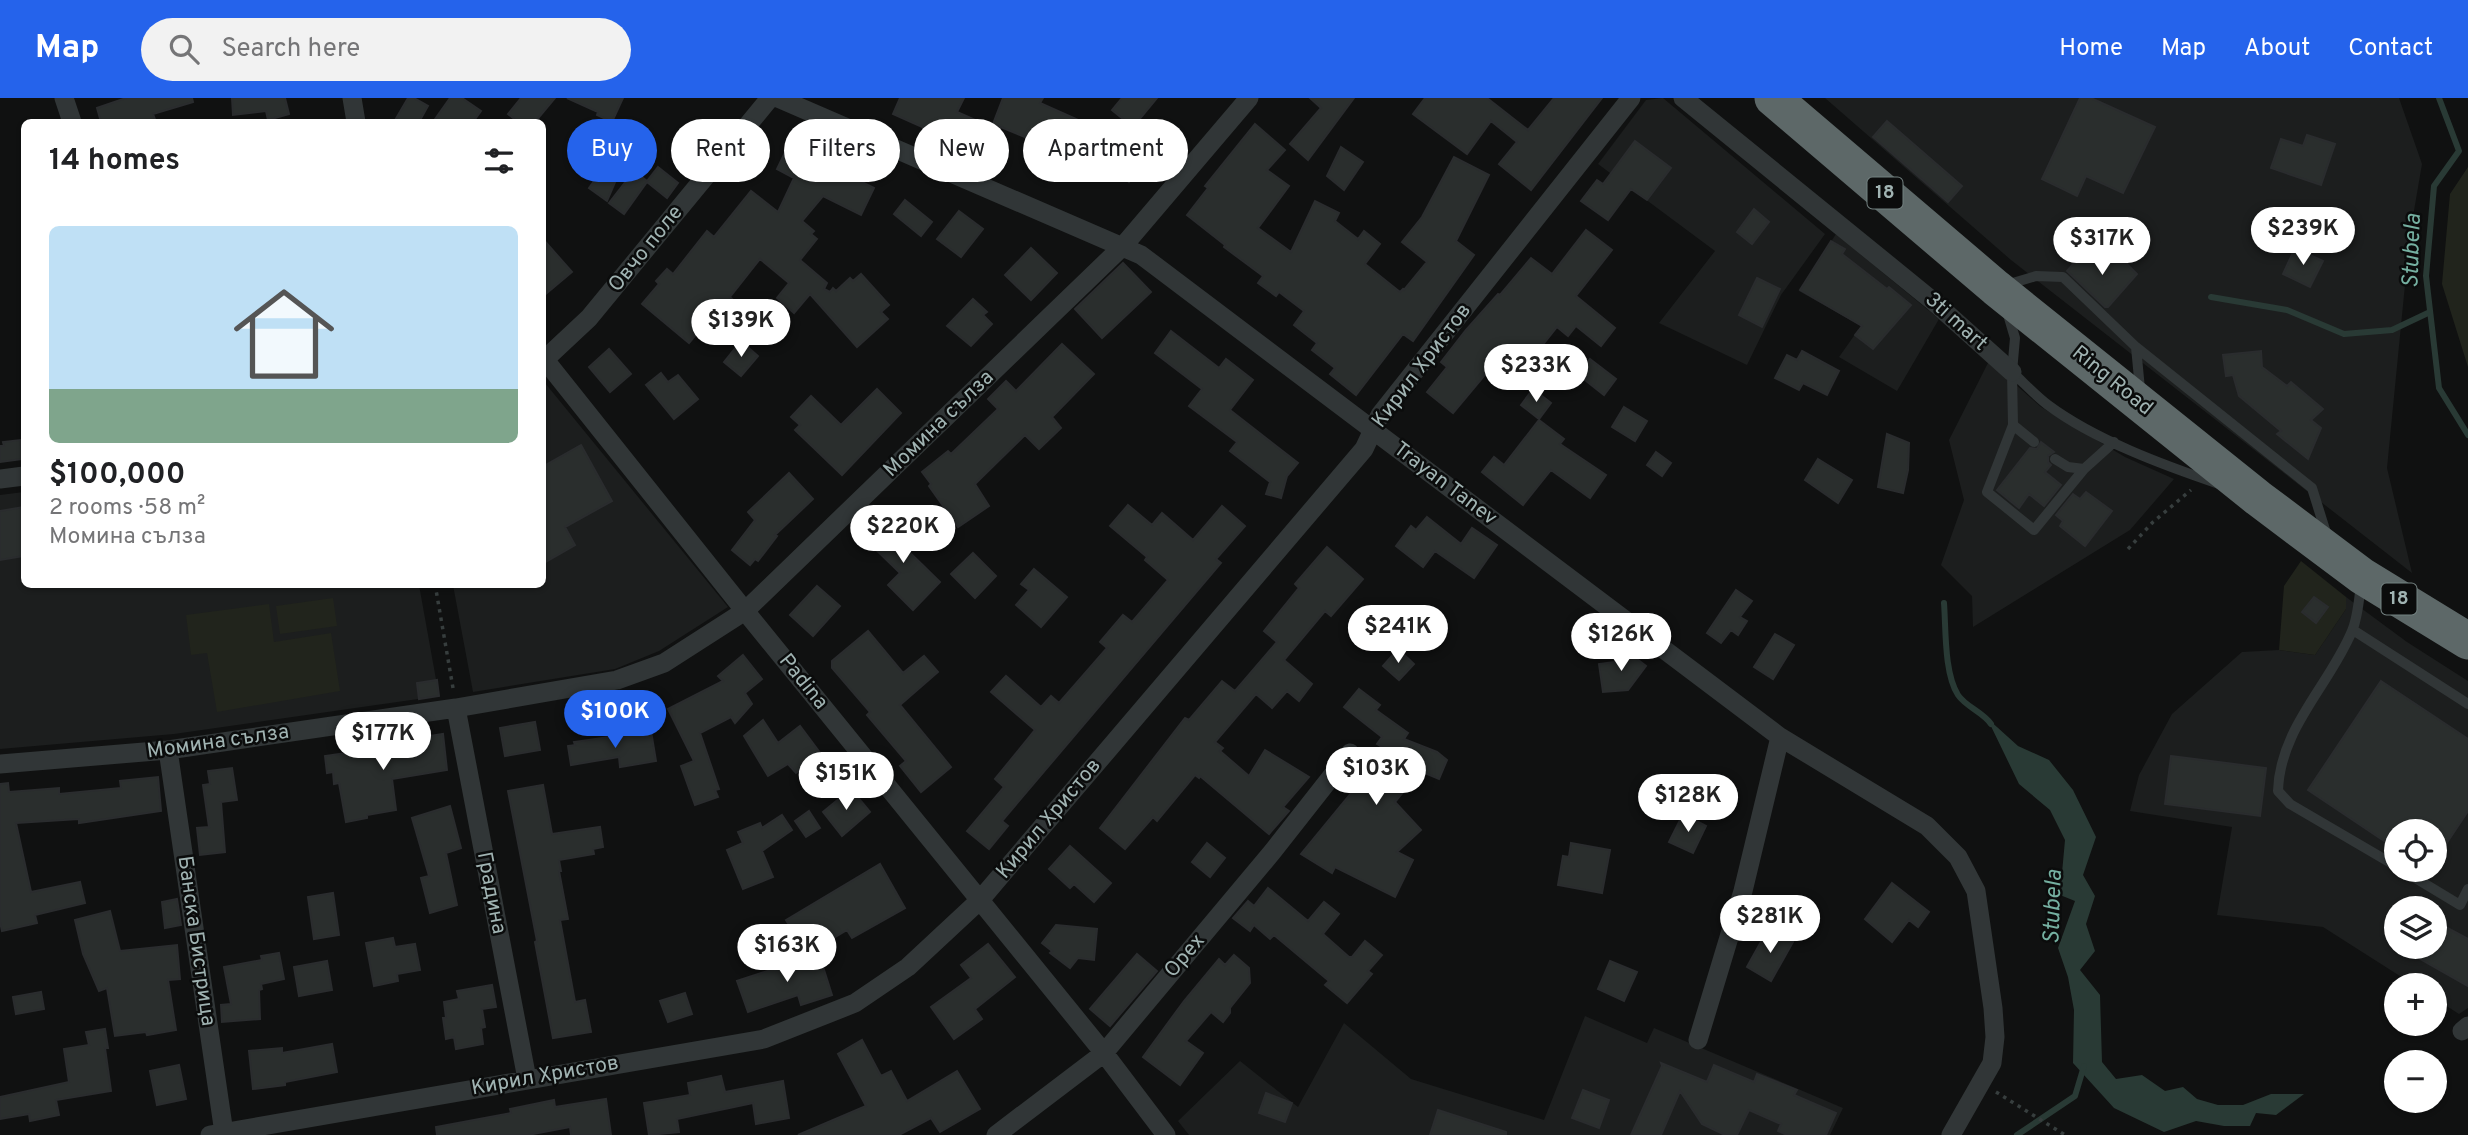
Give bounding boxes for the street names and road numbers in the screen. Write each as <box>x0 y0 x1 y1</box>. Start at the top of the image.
road number: 18 <box>1868 178 1902 208</box>
street label: Овчо поле <box>603 200 689 298</box>
street label: 3ti mart <box>1919 287 1993 357</box>
street label: Кирил Христов <box>1366 298 1478 434</box>
street label: Ring Road <box>2066 340 2158 422</box>
street label: Момина сълза <box>878 365 1000 483</box>
street label: Trayan Tanev <box>1388 436 1502 532</box>
road number: 18 <box>2382 584 2416 614</box>
street label: Padina <box>772 649 834 715</box>
street label: Момина сълза <box>145 719 291 765</box>
street label: Кирил Христов <box>991 753 1107 885</box>
street label: Градина <box>470 850 512 936</box>
street label: Банска Бистрица <box>171 854 221 1028</box>
street label: Орех <box>1159 928 1211 984</box>
street label: Кирил Христов <box>469 1050 621 1102</box>

